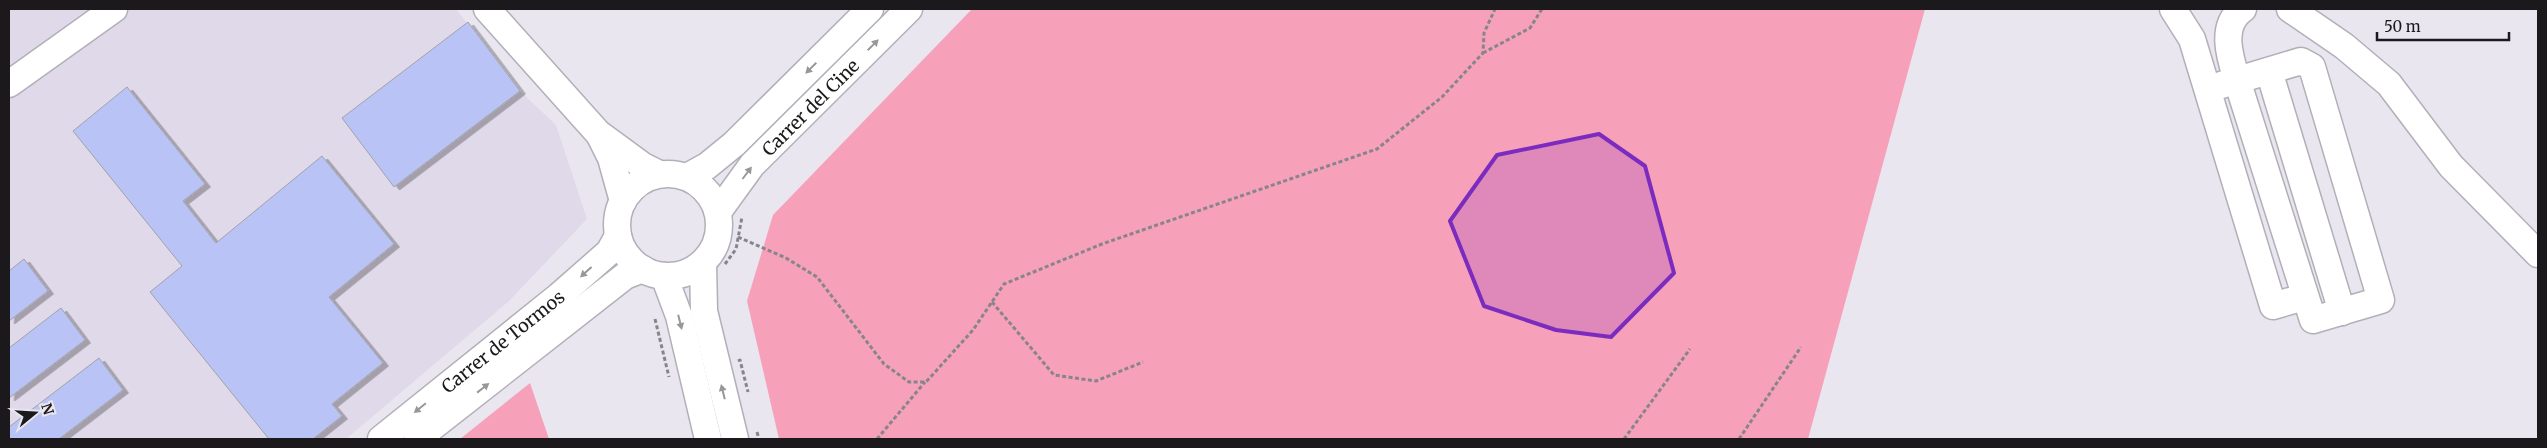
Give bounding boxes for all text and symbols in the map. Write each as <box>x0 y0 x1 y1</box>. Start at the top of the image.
scale bar <box>2377 10 2510 42</box>
text: 50 m <box>2384 17 2421 36</box>
one-way arrow <box>867 39 879 51</box>
street label: Carrer del Cine <box>757 54 864 161</box>
one-way arrow <box>805 62 817 74</box>
one-way arrow <box>741 167 752 180</box>
one-way arrow <box>580 266 592 278</box>
street label: Carrer de Tormos <box>436 285 569 398</box>
one-way arrow <box>676 314 684 329</box>
one-way arrow <box>476 382 489 393</box>
one-way arrow <box>719 384 727 399</box>
north arrow <box>10 388 60 438</box>
text: N <box>37 401 58 417</box>
one-way arrow <box>413 403 426 414</box>

